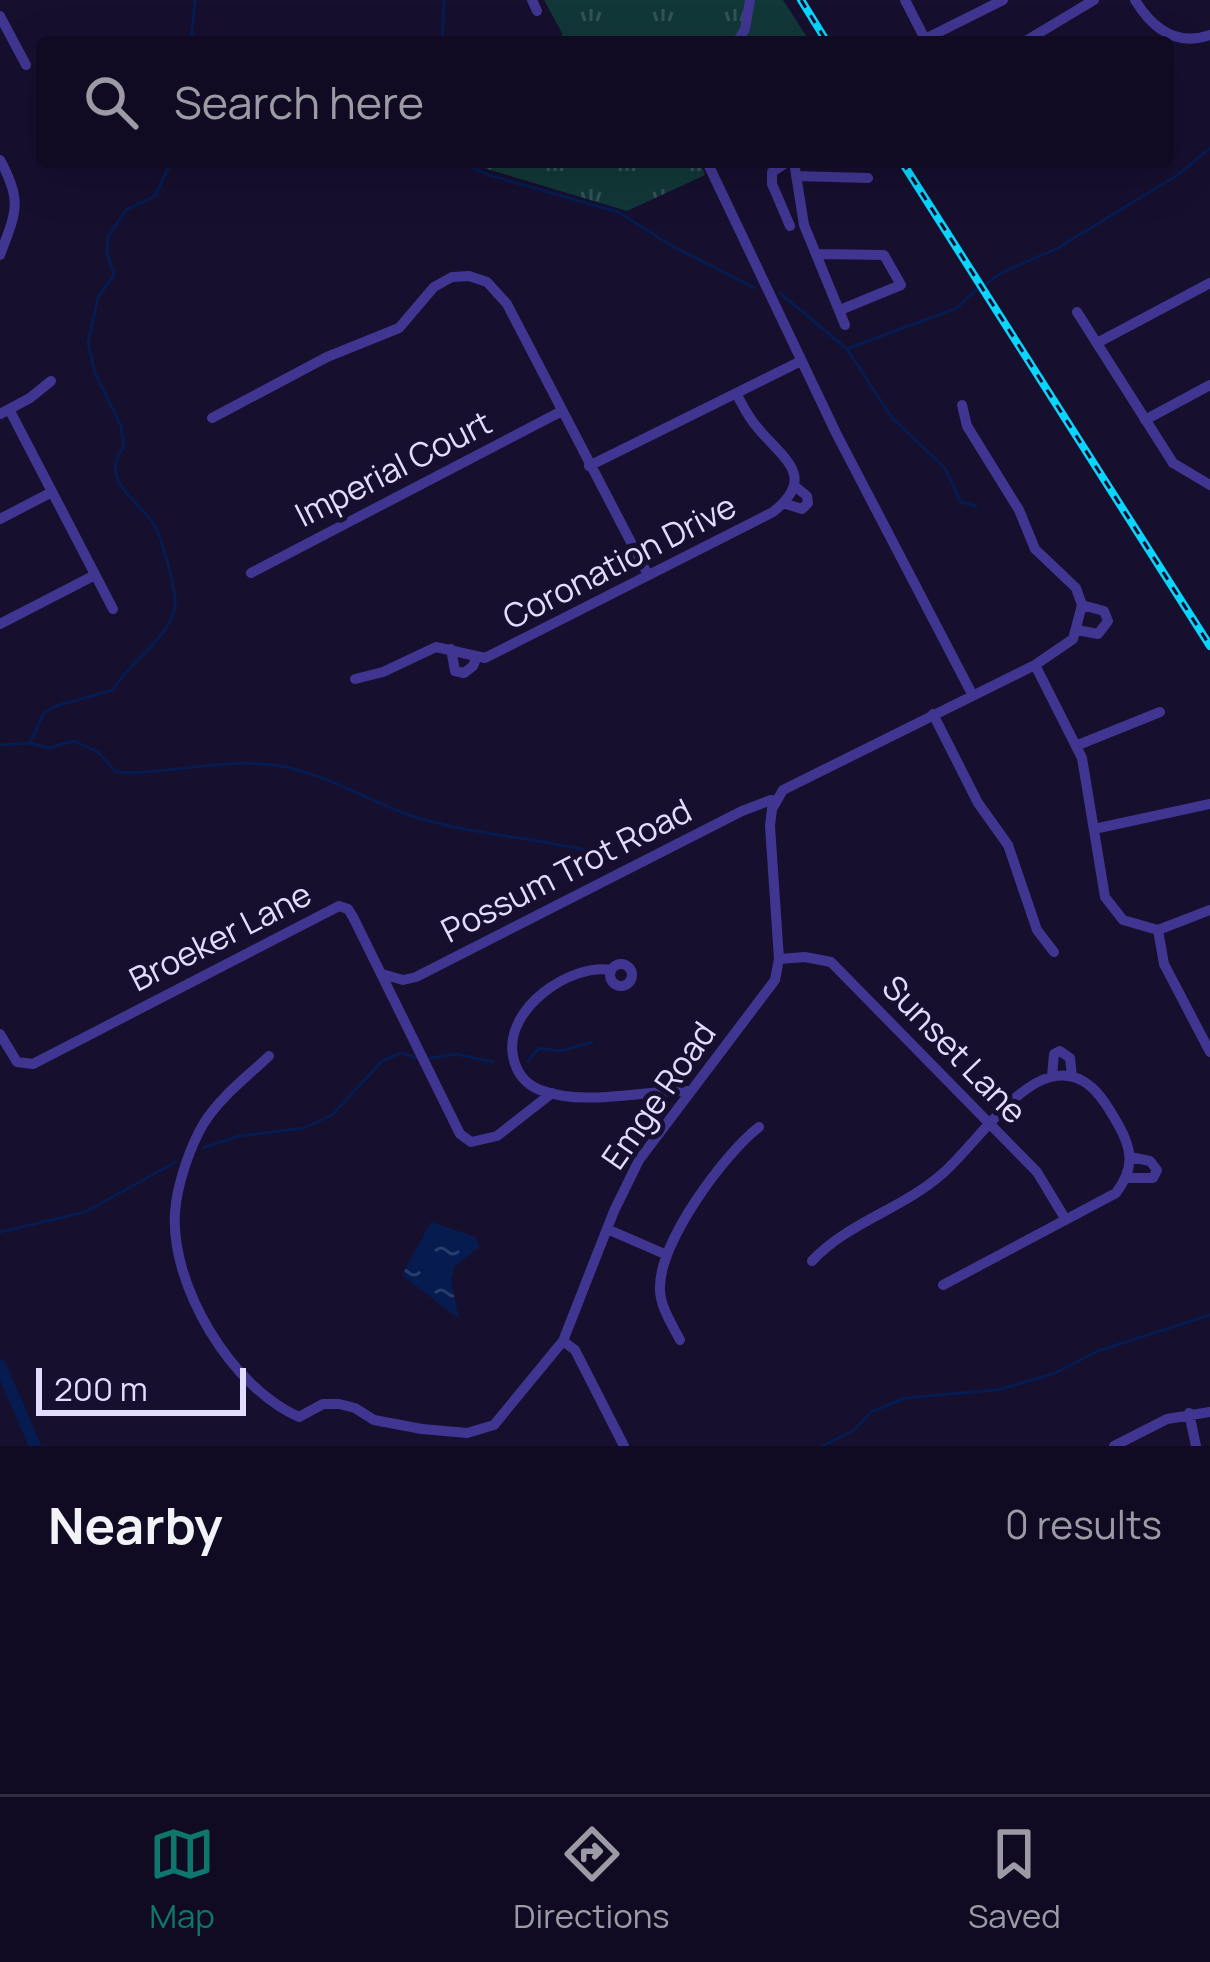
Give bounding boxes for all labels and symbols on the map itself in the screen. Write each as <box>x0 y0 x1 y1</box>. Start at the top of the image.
street label: Imperial Court <box>287 399 499 537</box>
street label: Coronation Drive <box>495 483 743 639</box>
street label: Possum Trot Road <box>433 787 699 953</box>
street label: Broeker Lane <box>121 871 319 1001</box>
street label: Sunset Lane <box>873 965 1037 1133</box>
street label: Emge Road <box>591 1012 725 1178</box>
scale bar <box>36 1362 246 1415</box>

